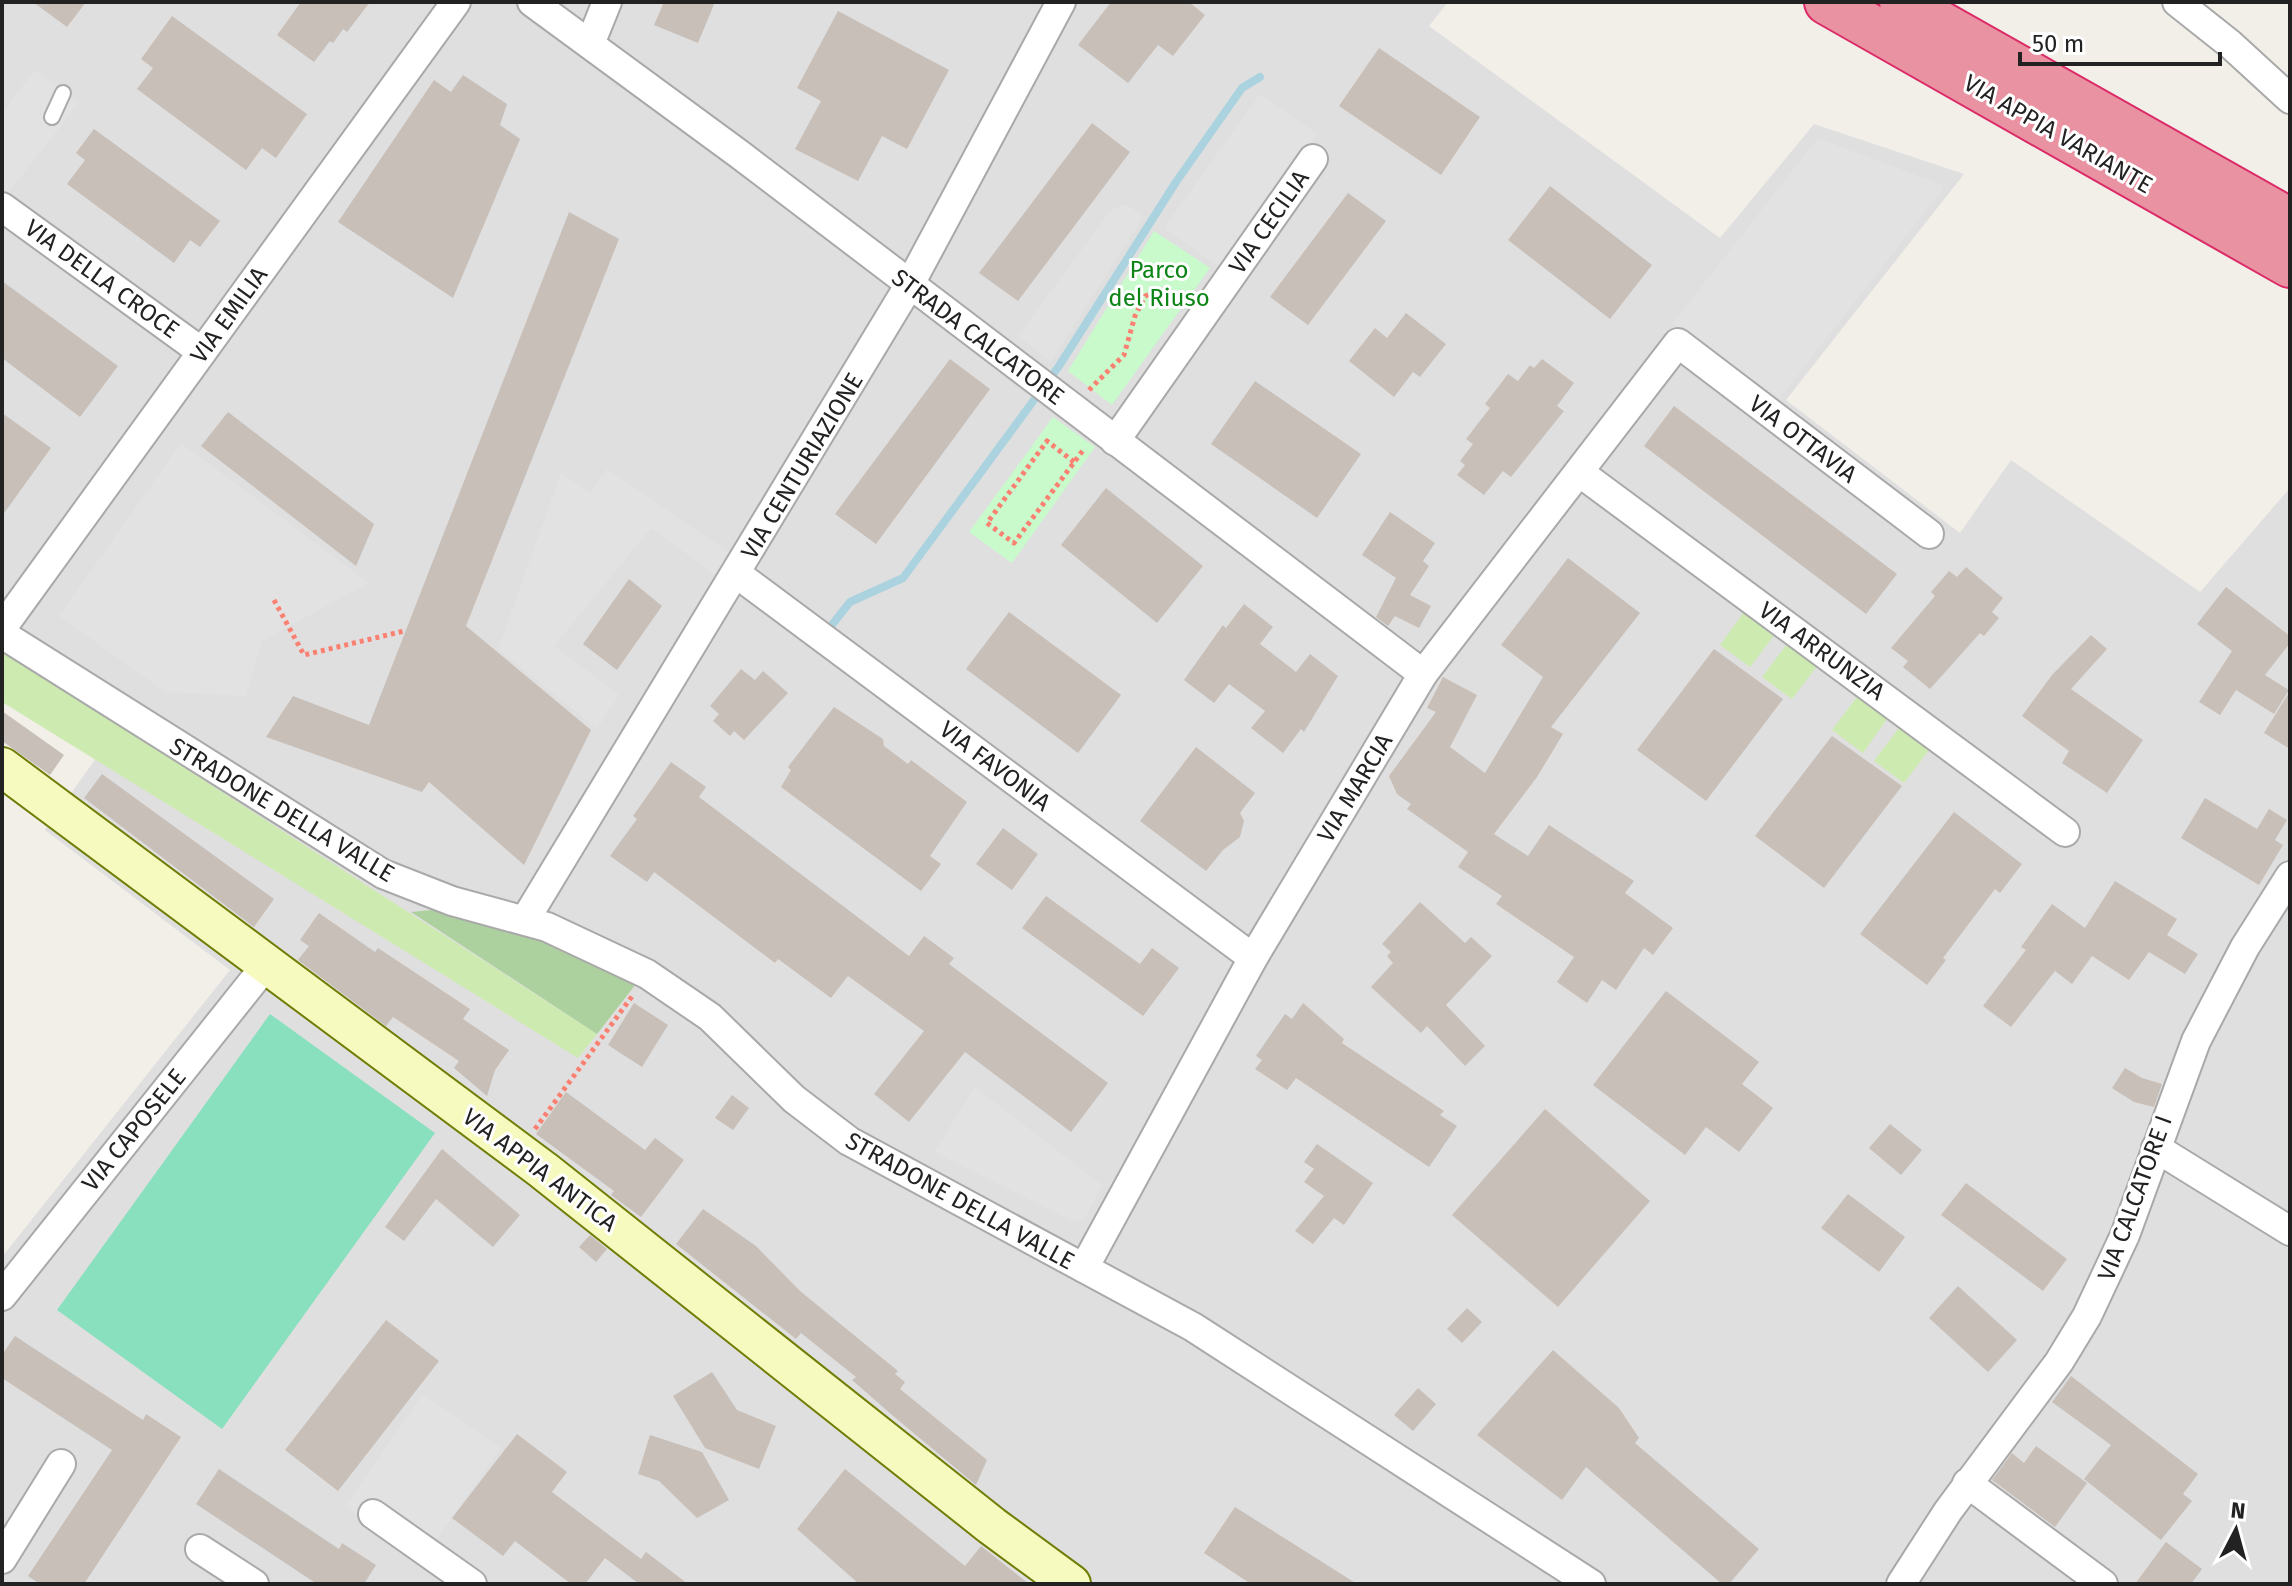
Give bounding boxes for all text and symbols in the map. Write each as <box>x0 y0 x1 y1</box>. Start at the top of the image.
scale bar <box>2020 16 2220 66</box>
text: 50 m <box>2032 30 2084 58</box>
street label: VIA APPIA VARIANTE <box>1959 69 2157 199</box>
street label: VIA CECILIA <box>1223 165 1315 279</box>
street label: VIA DELLA CROCE <box>20 214 184 344</box>
park label: Parco del Riuso <box>1108 256 1210 312</box>
street label: VIA EMILIA <box>185 261 273 369</box>
street label: STRADA CALCATORE <box>886 263 1070 411</box>
street label: VIA CENTURIAZIONE <box>735 368 869 564</box>
street label: VIA OTTAVIA <box>1744 389 1863 489</box>
street label: VIA ARRUNZIA <box>1754 596 1891 706</box>
street label: VIA FAVONIA <box>934 715 1056 817</box>
street label: VIA MARCIA <box>1312 728 1398 847</box>
street label: STRADONE DELLA VALLE <box>165 732 399 888</box>
street label: VIA CAPOSELE <box>76 1063 192 1197</box>
street label: VIA APPIA ANTICA <box>457 1103 623 1237</box>
street label: VIA CALCATORE I <box>2092 1112 2178 1284</box>
street label: STRADONE DELLA VALLE <box>841 1127 1079 1275</box>
north arrow <box>2196 1490 2276 1570</box>
text: N <box>2229 1496 2247 1525</box>

